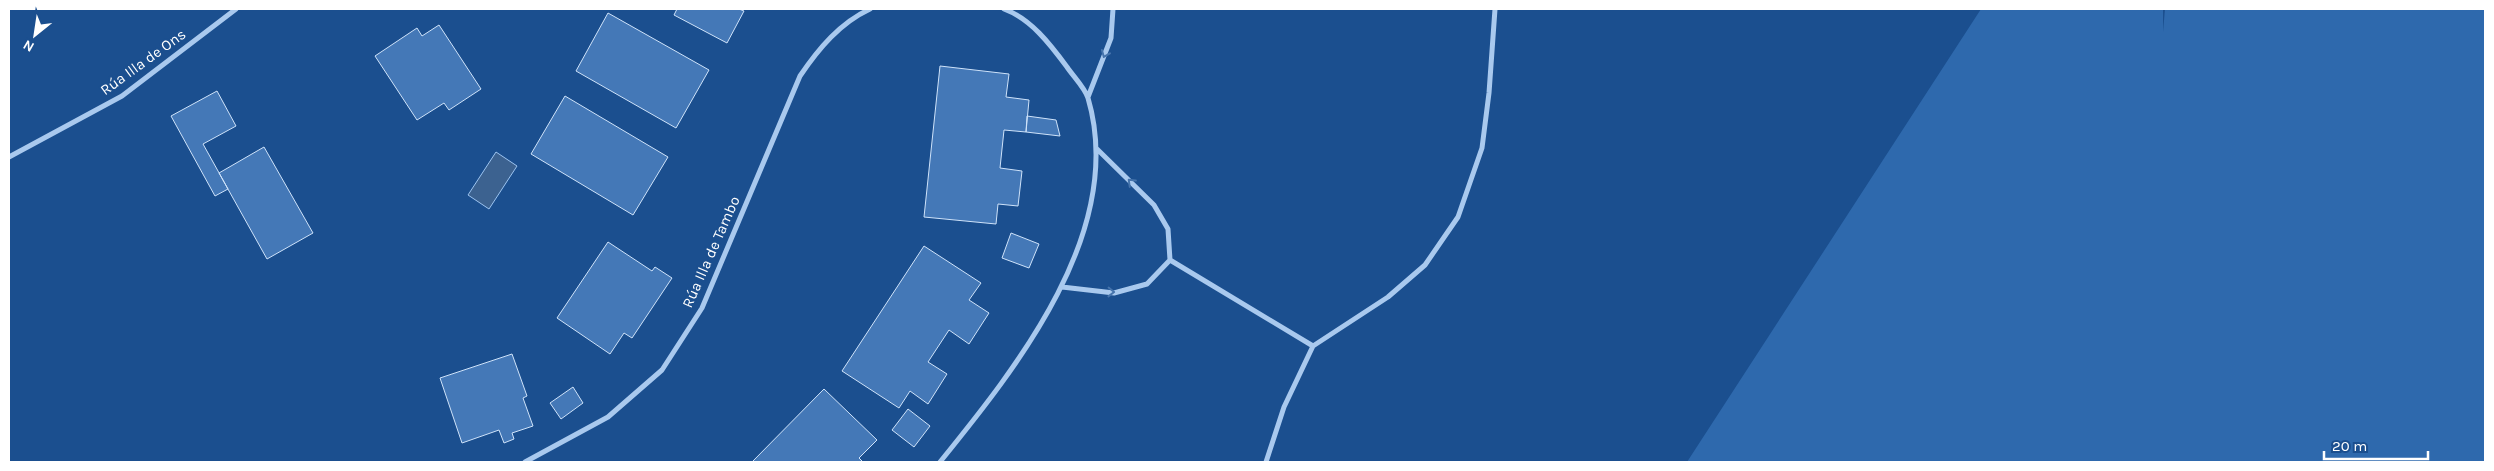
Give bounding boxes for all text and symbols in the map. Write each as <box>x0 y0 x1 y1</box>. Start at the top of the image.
north arrow <box>10 10 60 60</box>
street label: Rúa Illa de Ons <box>97 25 189 99</box>
text: N <box>20 36 37 56</box>
one-way arrow <box>1101 49 1111 58</box>
one-way arrow <box>1127 179 1136 188</box>
street label: Rúa Illa de Tambo <box>678 193 744 311</box>
one-way arrow <box>1107 287 1115 297</box>
scale bar <box>2324 428 2428 460</box>
text: 20 m <box>2332 437 2367 455</box>

